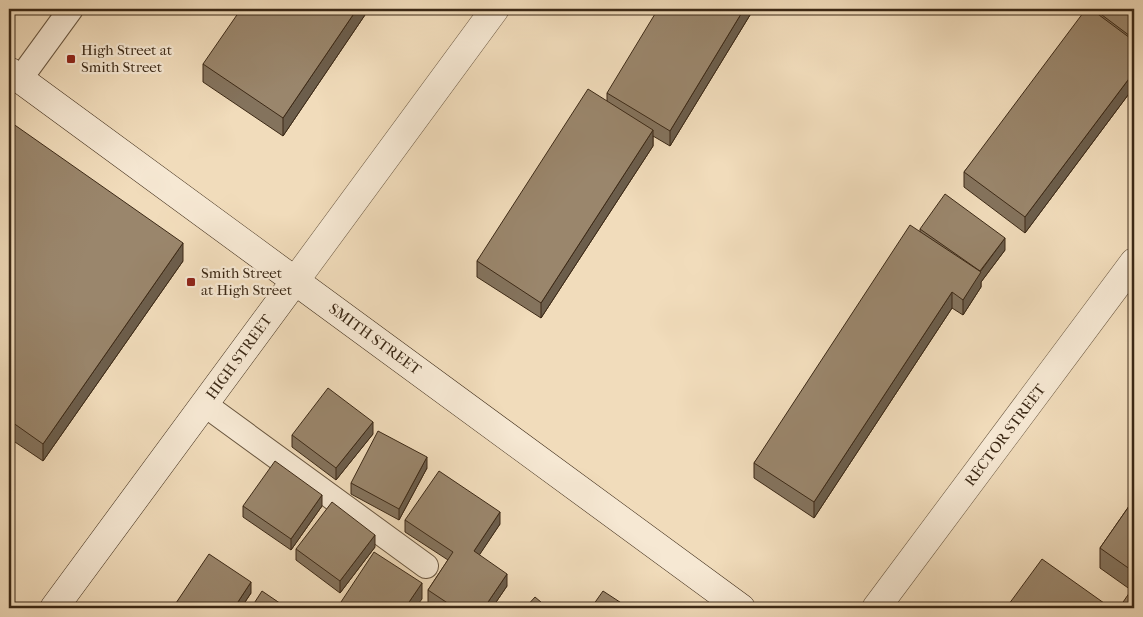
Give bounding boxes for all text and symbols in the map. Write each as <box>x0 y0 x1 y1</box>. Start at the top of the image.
place label: High Street at Smith Street <box>81 41 173 76</box>
marker: High Street at Smith Street <box>65 53 77 65</box>
place label: Smith Street at High Street <box>201 264 293 299</box>
marker: Smith Street at High Street <box>185 276 197 288</box>
street label: SMITH STREET <box>325 299 425 379</box>
street label: HIGH STREET <box>202 310 276 403</box>
street label: RECTOR STREET <box>961 380 1050 490</box>

